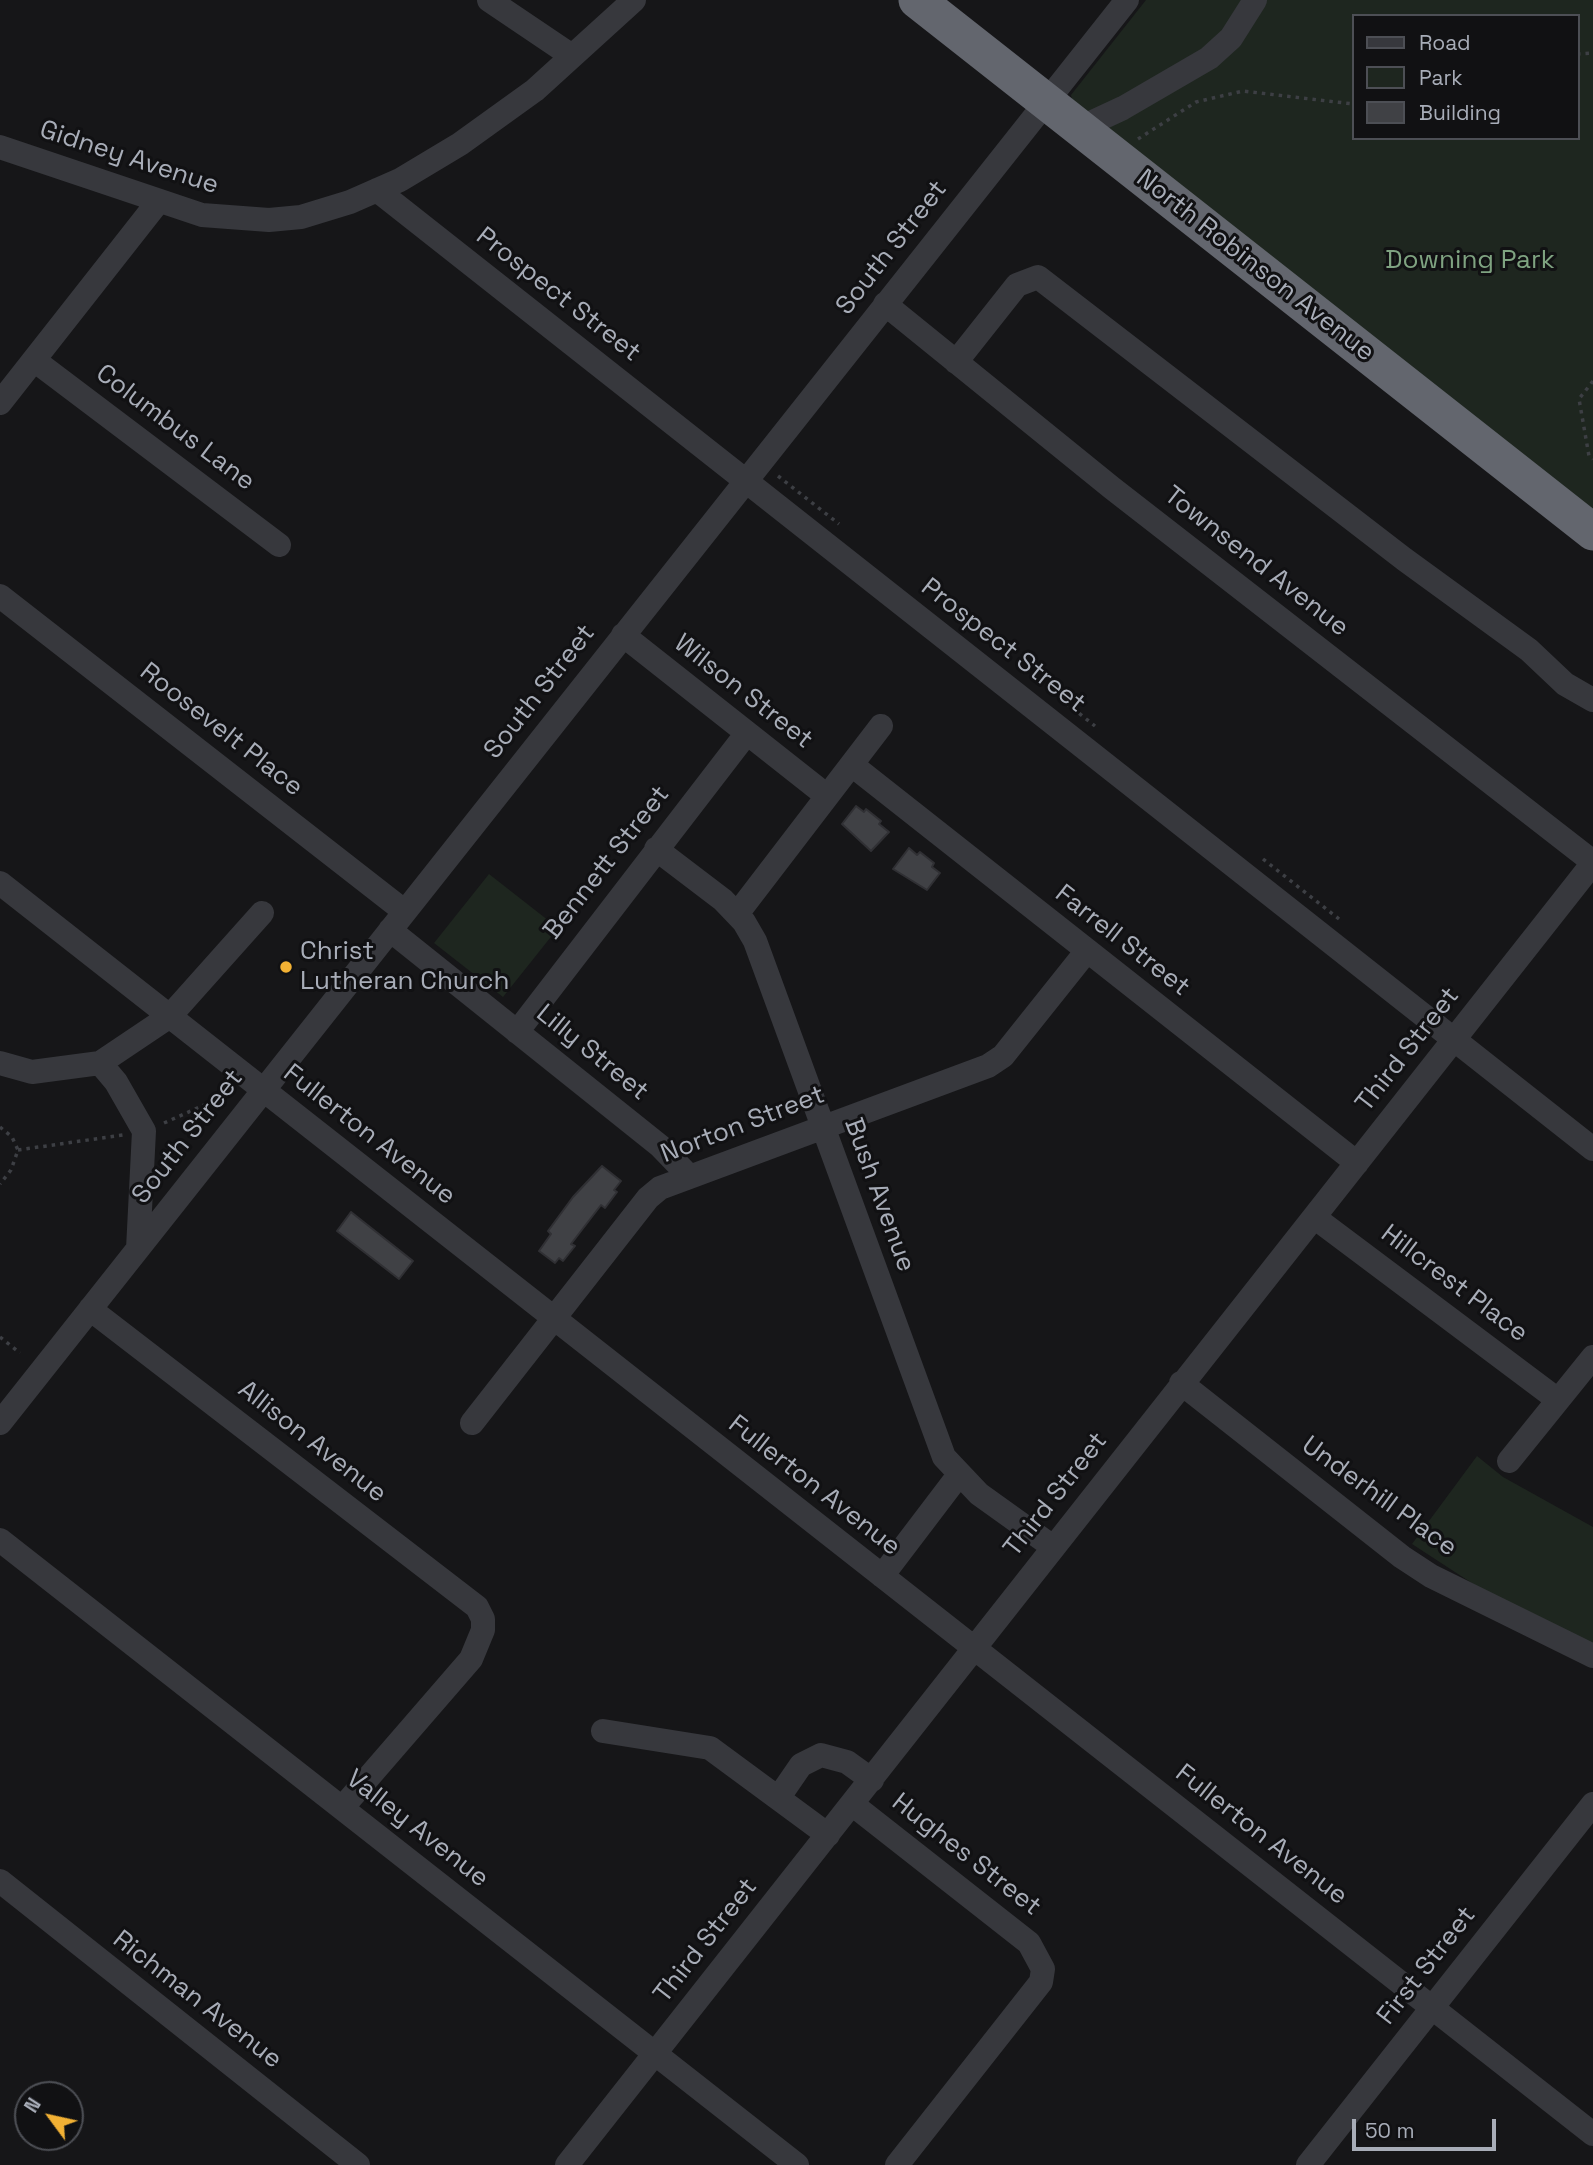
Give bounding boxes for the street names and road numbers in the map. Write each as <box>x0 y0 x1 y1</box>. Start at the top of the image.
street label: Gidney Avenue <box>36 114 222 202</box>
street label: North Robinson Avenue <box>1130 163 1380 369</box>
street label: South Street <box>830 175 954 321</box>
street label: Prospect Street <box>470 221 646 369</box>
street label: Columbus Lane <box>89 358 261 498</box>
street label: Townsend Avenue <box>1158 480 1354 644</box>
street label: Prospect Street <box>915 572 1091 720</box>
street label: South Street <box>478 619 602 765</box>
street label: Wilson Street <box>667 628 819 756</box>
street label: Roosevelt Place <box>133 657 309 803</box>
street label: Bennett Street <box>537 780 677 946</box>
street label: Farrell Street <box>1048 879 1196 1003</box>
street label: Third Street <box>1350 981 1466 1119</box>
street label: Lilly Street <box>530 998 654 1108</box>
street label: Fullerton Avenue <box>277 1058 461 1212</box>
street label: South Street <box>126 1064 250 1210</box>
street label: Norton Street <box>657 1079 829 1171</box>
street label: Bush Avenue <box>837 1114 921 1276</box>
street label: Hillcrest Place <box>1374 1219 1534 1349</box>
street label: Allison Avenue <box>232 1374 392 1510</box>
street label: Fullerton Avenue <box>722 1409 906 1563</box>
street label: Third Street <box>998 1426 1114 1564</box>
street label: Underhill Place <box>1295 1430 1463 1564</box>
street label: Fullerton Avenue <box>1169 1758 1353 1912</box>
street label: Valley Avenue <box>339 1764 495 1894</box>
street label: Hughes Street <box>885 1787 1047 1923</box>
street label: Third Street <box>648 1872 764 2010</box>
street label: First Street <box>1371 1901 1483 2031</box>
street label: Richman Avenue <box>106 1924 288 2076</box>

